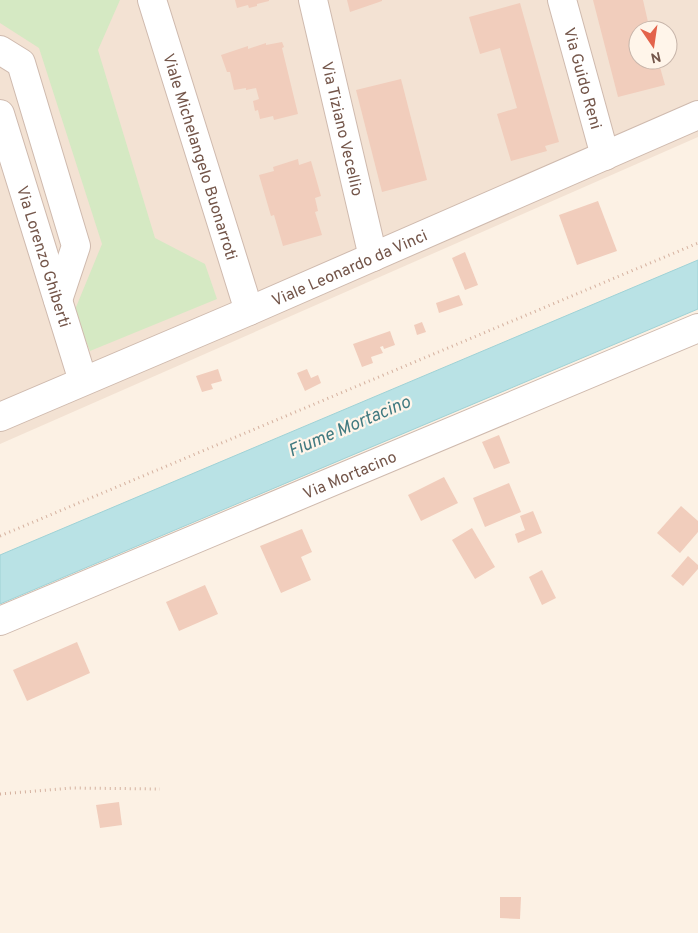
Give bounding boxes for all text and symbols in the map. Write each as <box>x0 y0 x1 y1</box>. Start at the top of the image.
north arrow <box>628 20 678 70</box>
street label: Via Guido Reni <box>558 26 605 132</box>
text: N <box>649 47 662 66</box>
street label: Viale Michelangelo Buonarroti <box>157 51 241 263</box>
street label: Via Tiziano Vecellio <box>316 60 366 198</box>
street label: Via Lorenzo Ghiberti <box>11 184 74 330</box>
street label: Viale Leonardo da Vinci <box>269 226 431 312</box>
water label: Fiume Mortacino <box>285 391 415 463</box>
street label: Via Mortacino <box>300 448 400 505</box>

